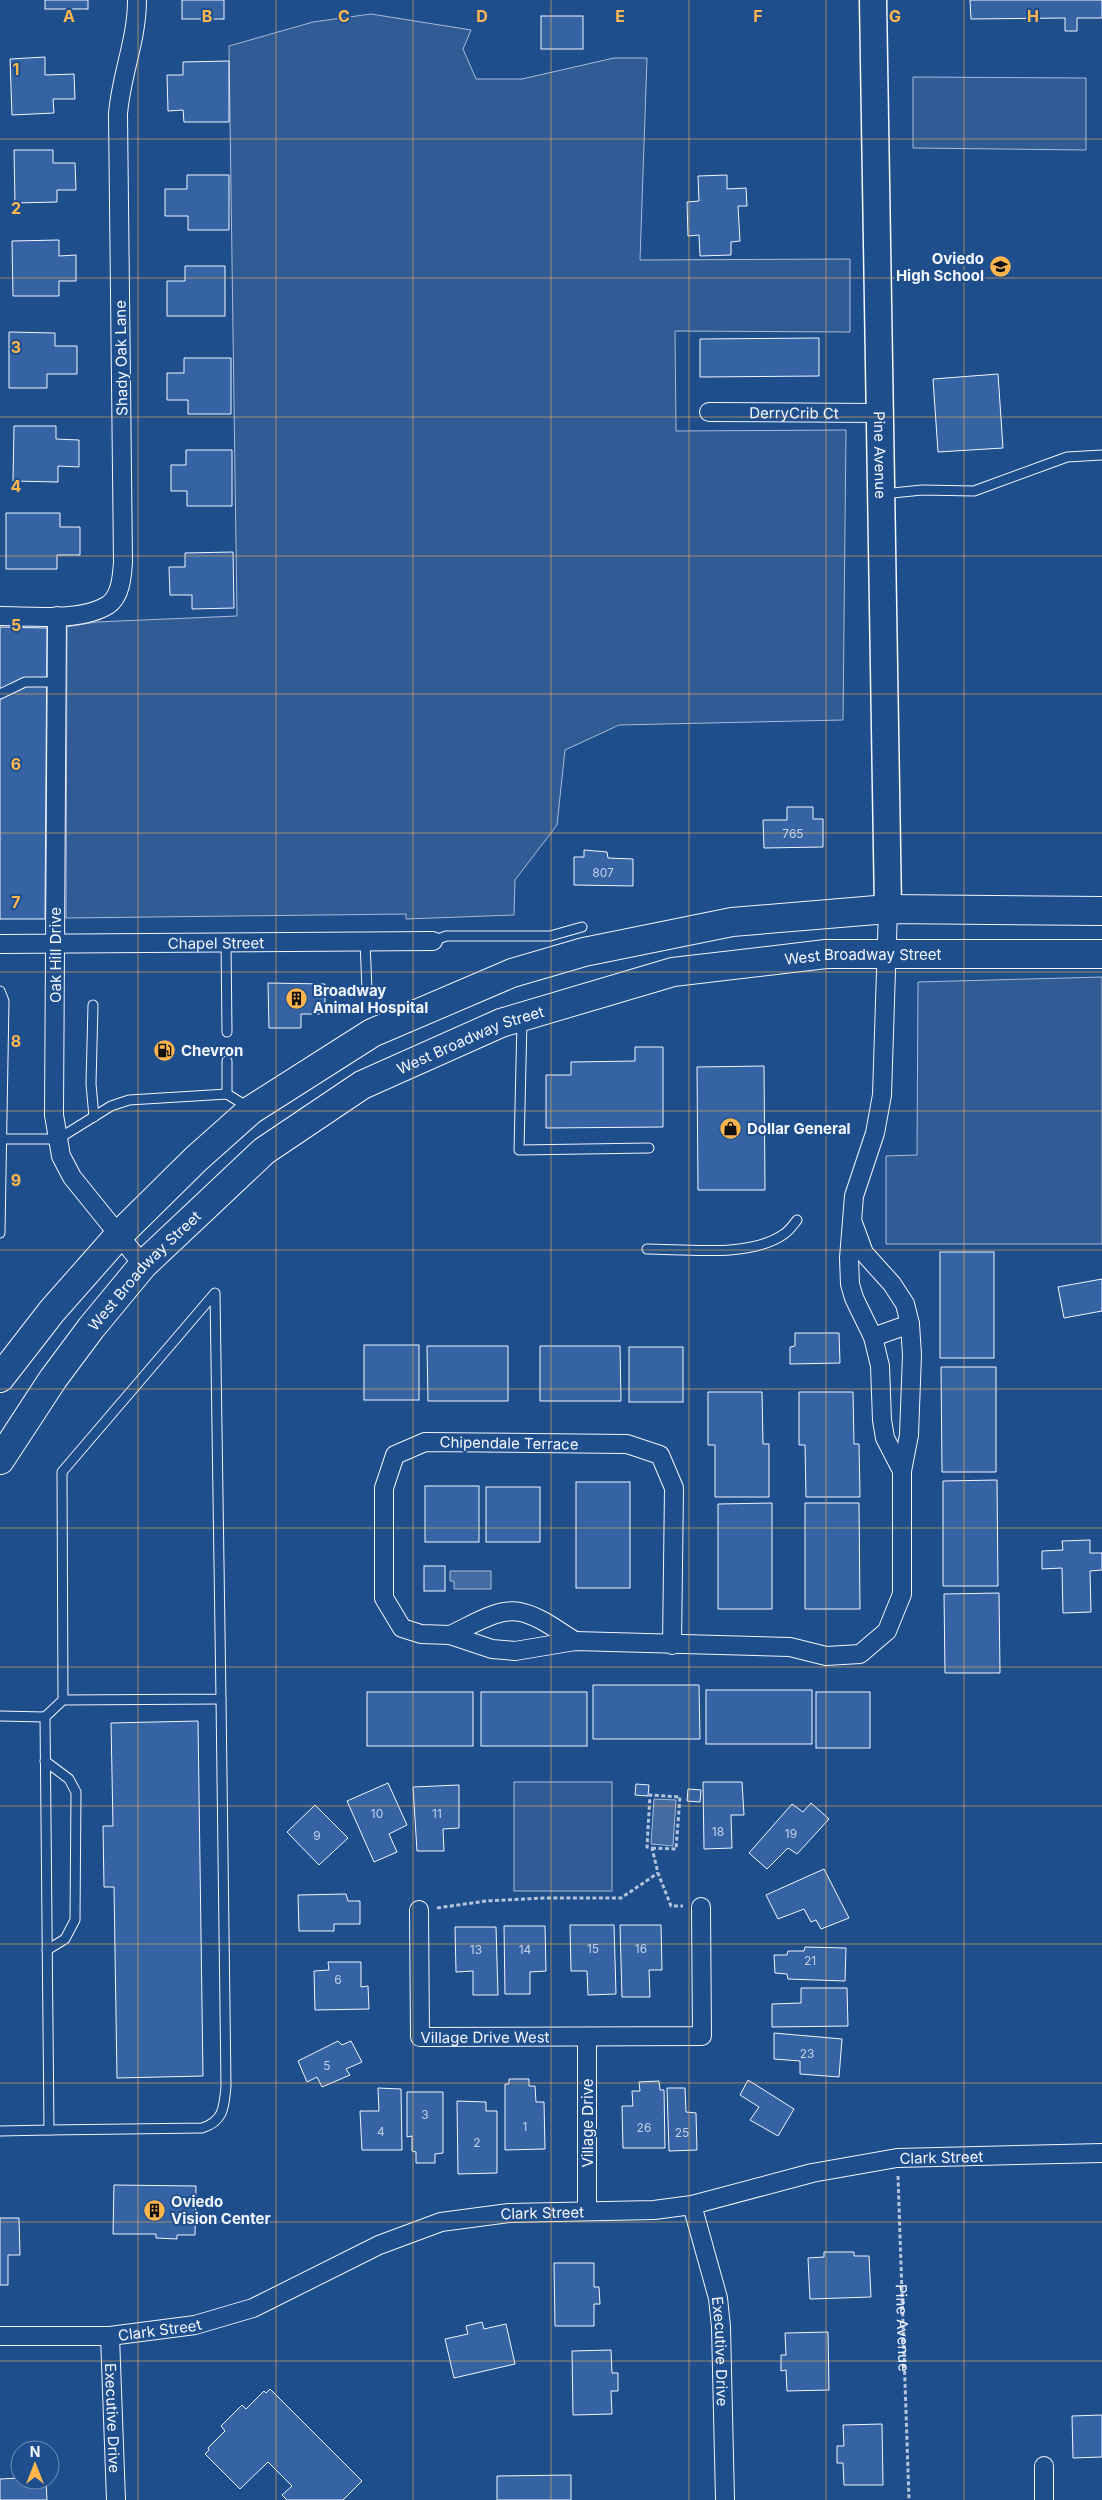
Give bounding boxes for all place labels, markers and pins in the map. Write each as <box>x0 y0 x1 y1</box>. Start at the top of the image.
place label: Oviedo High School <box>896 249 984 285</box>
school or university icon: Oviedo High School <box>988 255 1012 279</box>
place label: Broadway Animal Hospital <box>313 981 428 1017</box>
building icon: Broadway Animal Hospital <box>285 987 309 1011</box>
fuel station icon: Chevron <box>153 1038 177 1062</box>
place label: Chevron <box>181 1041 243 1060</box>
shop icon: Dollar General <box>719 1116 743 1140</box>
place label: Dollar General <box>747 1119 851 1138</box>
place label: Oviedo Vision Center <box>171 2192 271 2228</box>
building icon: Oviedo Vision Center <box>143 2198 167 2222</box>

